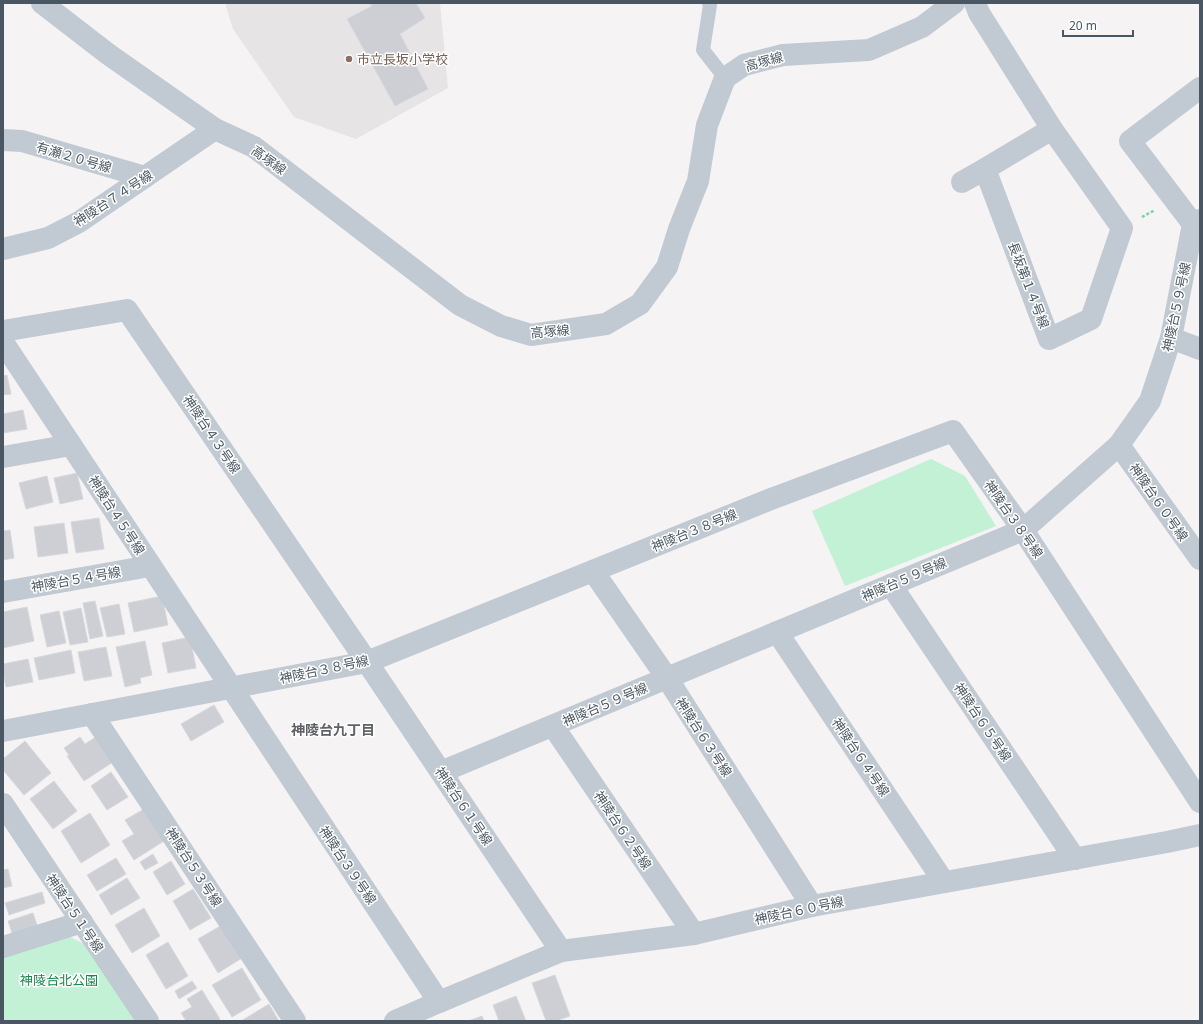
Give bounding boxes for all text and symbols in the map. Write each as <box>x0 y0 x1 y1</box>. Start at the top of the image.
scale bar <box>1063 12 1133 38</box>
text: 20 m <box>1069 17 1097 34</box>
street label: 高塚線 <box>743 47 785 75</box>
place label: 市立長坂小学校 <box>357 50 448 68</box>
marker: 市立長坂小学校 <box>344 54 354 64</box>
street label: 有瀬２０号線 <box>34 138 114 176</box>
street label: 高塚線 <box>248 141 290 179</box>
street label: 神陵台７４号線 <box>70 166 156 230</box>
street label: 長坂第１４号線 <box>1004 239 1054 331</box>
street label: 神陵台５９号線 <box>1158 261 1194 353</box>
street label: 高塚線 <box>530 320 570 342</box>
street label: 神陵台４３号線 <box>179 391 245 477</box>
street label: 神陵台６０号線 <box>1126 460 1192 544</box>
street label: 神陵台４５号線 <box>85 472 149 558</box>
street label: 神陵台３８号線 <box>981 477 1047 561</box>
street label: 神陵台３８号線 <box>648 505 740 555</box>
street label: 神陵台５９号線 <box>859 553 949 605</box>
street label: 神陵台５４号線 <box>30 562 122 596</box>
street label: 神陵台３８号線 <box>278 651 370 687</box>
street label: 神陵台５９号線 <box>560 678 650 730</box>
street label: 神陵台６５号線 <box>950 679 1016 765</box>
street label: 神陵台６３号線 <box>672 694 736 780</box>
street label: 神陵台６４号線 <box>828 714 894 800</box>
district label: 神陵台九丁目 <box>291 720 375 739</box>
street label: 神陵台６１号線 <box>431 763 497 849</box>
street label: 神陵台６２号線 <box>590 787 656 873</box>
street label: 神陵台３９号線 <box>315 822 381 908</box>
street label: 神陵台５３号線 <box>162 824 226 910</box>
street label: 神陵台５１号線 <box>42 870 108 956</box>
street label: 神陵台６０号線 <box>753 892 845 928</box>
park label: 神陵台北公園 <box>20 971 98 989</box>

